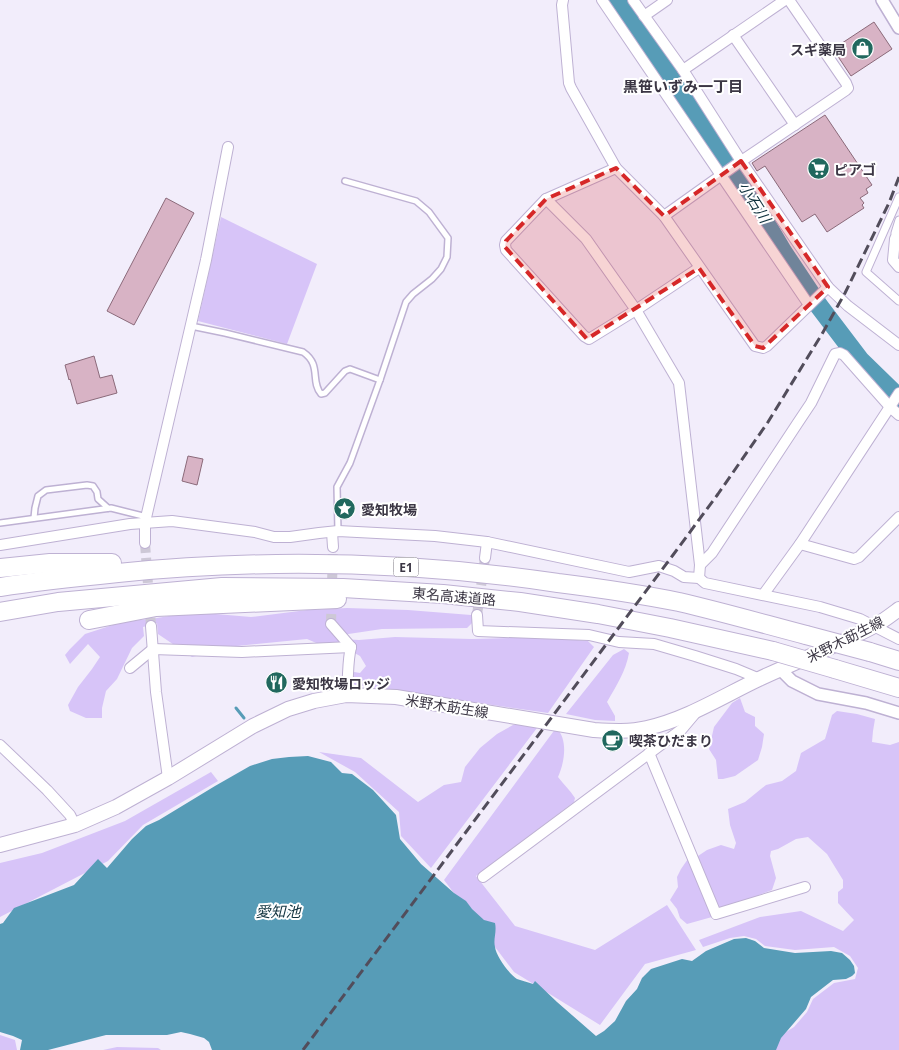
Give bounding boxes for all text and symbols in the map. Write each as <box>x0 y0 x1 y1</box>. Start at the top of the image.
shop icon: スギ薬局 <box>850 37 874 61</box>
place label: スギ薬局 <box>790 40 846 59</box>
district label: 黒笹いずみ一丁目 <box>623 76 743 96</box>
supermarket icon: ピアゴ <box>806 157 830 181</box>
place label: ピアゴ <box>834 160 876 179</box>
water label: 小石川 <box>735 178 776 228</box>
place icon: 愛知牧場 <box>333 497 357 521</box>
place label: 愛知牧場 <box>361 500 417 519</box>
road number: E1 <box>394 558 418 576</box>
street label: 東名高速道路 <box>411 583 497 609</box>
street label: 米野木莇生線 <box>803 611 887 667</box>
restaurant icon: 愛知牧場ロッジ <box>264 671 288 695</box>
place label: 愛知牧場ロッジ <box>292 674 390 693</box>
street label: 米野木莇生線 <box>404 690 490 722</box>
cafe icon: 喫茶ひだまり <box>601 728 625 752</box>
place label: 喫茶ひだまり <box>629 731 713 750</box>
water label: 愛知池 <box>255 901 302 921</box>

